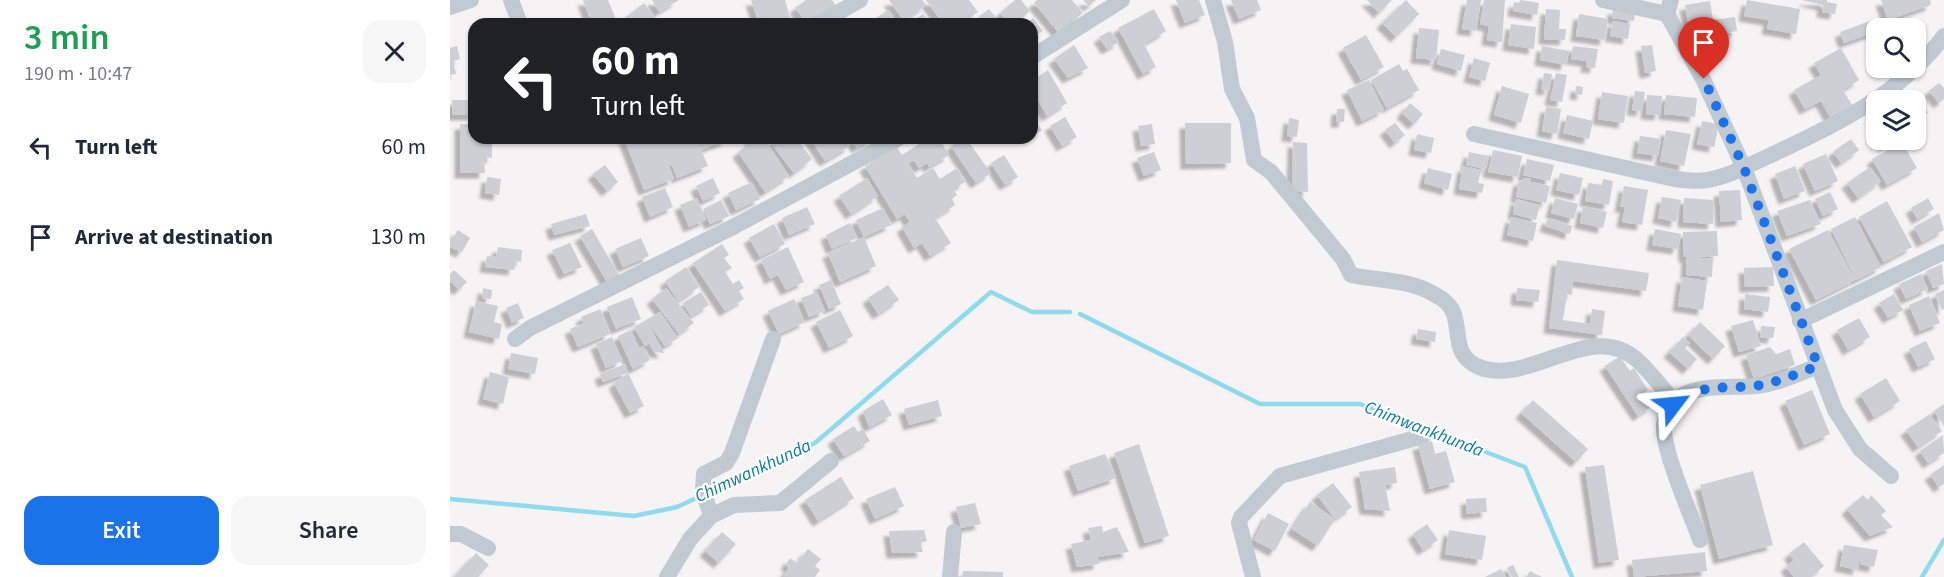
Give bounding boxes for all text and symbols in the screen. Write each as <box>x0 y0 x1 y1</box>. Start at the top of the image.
text: 3 min <box>24 12 110 63</box>
pin <box>1678 17 1729 79</box>
map controls <box>1866 18 1926 150</box>
button: search <box>1866 18 1926 78</box>
button: close <box>363 20 426 83</box>
icon: arrive <box>1687 26 1720 59</box>
text: 60 m <box>591 31 680 91</box>
icon: left <box>492 42 570 120</box>
text: 190 m · 10:47 <box>24 60 132 88</box>
text: Turn left <box>591 87 685 126</box>
button: layers <box>1866 90 1926 150</box>
icon: left <box>24 131 57 164</box>
text: Turn left <box>75 131 157 163</box>
text: 60 m <box>381 131 426 163</box>
icon: arrive <box>24 221 57 254</box>
text: Arrive at destination <box>75 221 273 253</box>
text: 130 m <box>371 221 426 253</box>
position arrow <box>1641 373 1705 437</box>
water label: Chimwankhunda <box>1361 395 1488 463</box>
water label: Chimwankhunda <box>691 433 816 509</box>
button: Exit <box>24 496 219 565</box>
button: Share <box>231 496 426 565</box>

